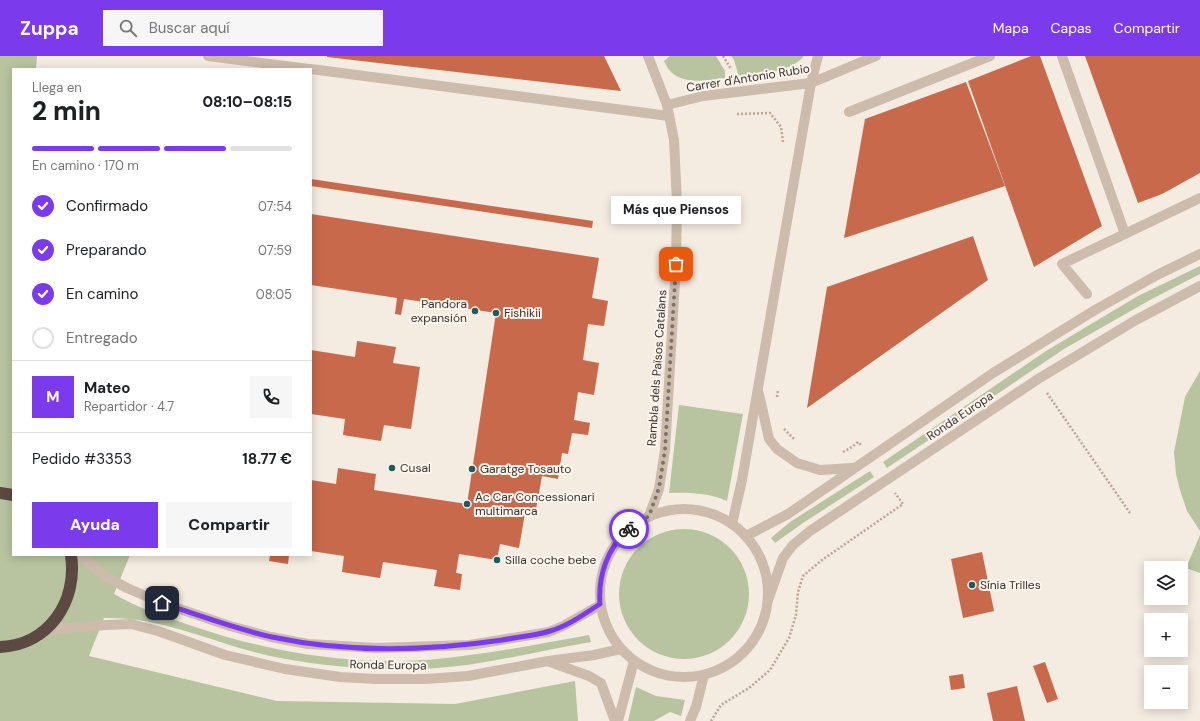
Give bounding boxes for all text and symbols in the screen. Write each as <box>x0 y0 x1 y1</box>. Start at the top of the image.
search box <box>103 10 383 46</box>
text: Zuppa <box>20 16 79 41</box>
icon: search <box>117 17 139 39</box>
text: Buscar aquí <box>149 18 230 38</box>
text: Mapa <box>993 19 1029 37</box>
text: Capas <box>1051 19 1092 37</box>
text: Compartir <box>1114 19 1180 37</box>
street label: Carrer d'Antonio Rubio <box>685 60 811 96</box>
text: Llega en <box>32 79 82 96</box>
text: 08:10–08:15 <box>202 92 292 112</box>
text: 2 min <box>32 94 101 128</box>
text: En camino · 170 m <box>32 157 139 174</box>
icon: check <box>32 195 54 217</box>
text: Confirmado <box>66 196 148 216</box>
callout: Más que Piensos <box>611 196 741 224</box>
text: 07:54 <box>258 198 292 215</box>
text: Más que Piensos <box>623 201 729 218</box>
icon: check <box>32 239 54 261</box>
text: Preparando <box>66 240 147 260</box>
text: 07:59 <box>258 242 292 259</box>
pin <box>659 247 693 281</box>
icon: bag <box>665 253 687 275</box>
icon: check <box>32 283 54 305</box>
text: En camino <box>66 284 138 304</box>
text: 08:05 <box>256 286 292 303</box>
street label: Rambla dels Països Catalans <box>644 289 670 447</box>
place label: Pandora expansión <box>411 296 467 326</box>
place label: Fishikii <box>504 305 541 321</box>
marker: Pandora expansión <box>470 306 480 316</box>
marker: Fishikii <box>491 308 501 318</box>
text: Entregado <box>66 328 138 348</box>
button: phone <box>250 376 292 418</box>
text: Mateo <box>84 378 130 398</box>
text: M <box>46 387 60 407</box>
street label: Ronda Europa <box>924 388 996 444</box>
text: Repartidor · 4.7 <box>84 398 174 415</box>
text: Pedido #3353 <box>32 449 132 469</box>
text: 18.77 € <box>242 449 292 469</box>
place label: Cusal <box>400 460 431 476</box>
place label: Garatge Tosauto <box>480 461 571 477</box>
marker: Cusal <box>387 463 397 473</box>
marker: Garatge Tosauto <box>467 464 477 474</box>
place label: Ac Car Concessionari multimarca <box>475 489 595 519</box>
marker: Ac Car Concessionari multimarca <box>462 499 472 509</box>
button: Ayuda <box>32 502 158 548</box>
button: Compartir <box>166 502 292 548</box>
courier <box>609 509 649 549</box>
icon: bike <box>618 518 640 540</box>
place label: Silla coche bebe <box>505 552 597 568</box>
marker: Silla coche bebe <box>492 555 502 565</box>
map controls <box>1144 561 1188 709</box>
button: layers <box>1144 561 1188 605</box>
place label: Sínia Trilles <box>980 577 1041 593</box>
marker: Sínia Trilles <box>967 580 977 590</box>
pin <box>145 586 179 620</box>
icon: home <box>151 592 173 614</box>
button: + <box>1144 613 1188 657</box>
street label: Ronda Europa <box>349 656 427 674</box>
button: − <box>1144 665 1188 709</box>

